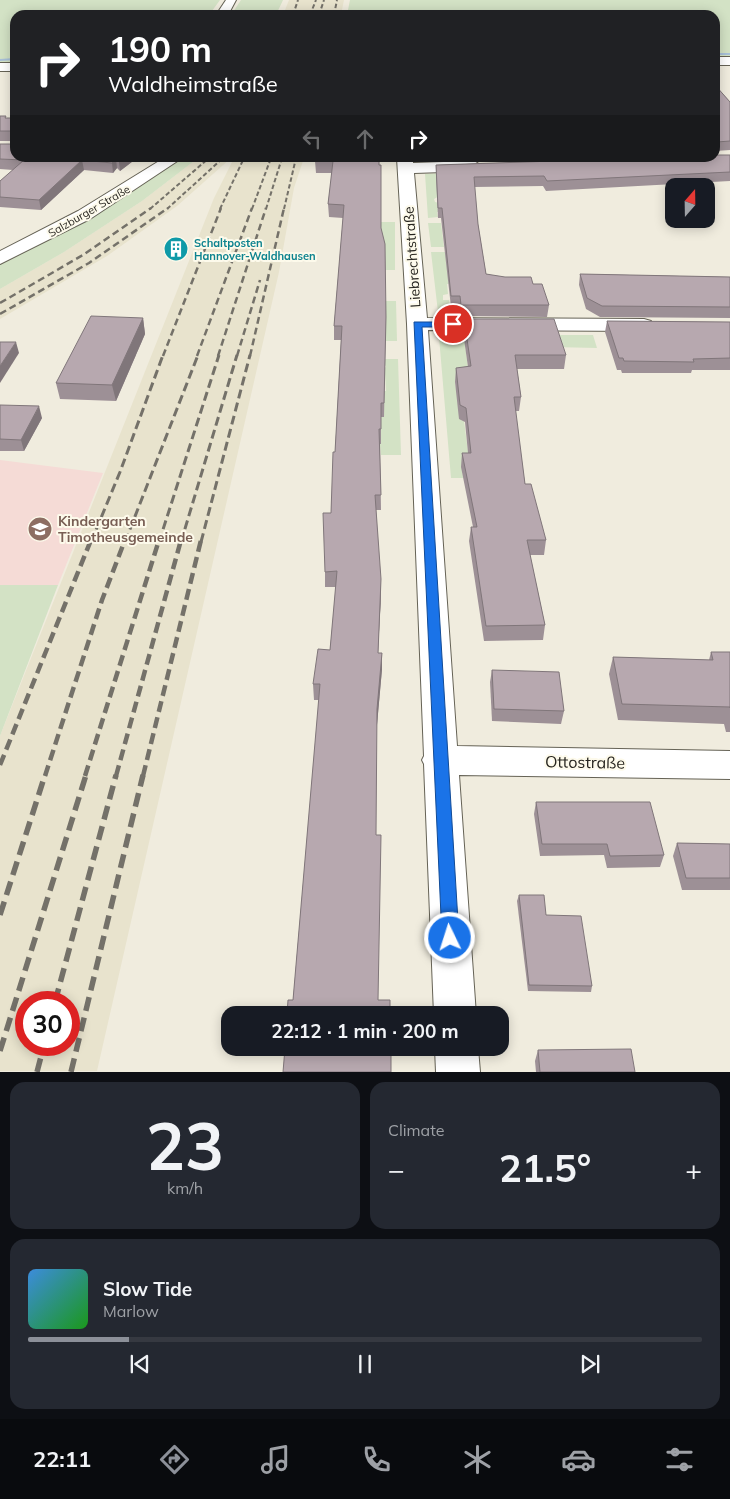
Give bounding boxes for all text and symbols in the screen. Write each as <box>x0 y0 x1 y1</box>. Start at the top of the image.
text: 190 m <box>108 27 212 71</box>
icon: right <box>25 30 90 95</box>
text: Waldheimstraße <box>108 70 278 98</box>
icon: left <box>298 125 326 153</box>
icon: ahead <box>351 125 379 153</box>
icon: right <box>404 125 432 153</box>
north arrow <box>665 178 715 228</box>
map controls <box>665 178 715 228</box>
street label: Salzburger Straße <box>46 182 132 240</box>
street label: Liebrechtstraße <box>399 206 425 308</box>
building icon: Schaltposten Hannover-Waldhausen <box>163 236 189 262</box>
place label: Schaltposten Hannover-Waldhausen <box>194 236 316 263</box>
pin <box>432 303 474 345</box>
icon: arrive <box>439 310 467 338</box>
place label: Kindergarten Timotheusgemeinde <box>58 512 193 546</box>
school or university icon: Kindergarten Timotheusgemeinde <box>27 516 53 542</box>
street label: Ottostraße <box>545 751 625 773</box>
position arrow <box>423 911 475 963</box>
speed limit sign: 30 <box>15 991 80 1056</box>
text: 22:12 · 1 min · 200 m <box>271 1019 459 1043</box>
text: 23 <box>146 1105 224 1186</box>
text: Climate <box>388 1120 444 1140</box>
text: 21.5° <box>499 1144 591 1192</box>
text: − <box>388 1152 405 1187</box>
text: + <box>685 1152 702 1187</box>
text: km/h <box>167 1178 203 1198</box>
text: Slow Tide <box>103 1277 192 1301</box>
text: Marlow <box>103 1301 159 1321</box>
icon: previous <box>126 1350 154 1378</box>
icon: pause <box>351 1350 379 1378</box>
icon: next <box>576 1350 604 1378</box>
icon: directions <box>157 1442 192 1477</box>
icon: music <box>258 1442 293 1477</box>
icon: phone <box>359 1442 394 1477</box>
icon: climate <box>460 1442 495 1477</box>
icon: car <box>561 1442 596 1477</box>
icon: filters <box>662 1442 697 1477</box>
text: 22:11 <box>33 1445 91 1473</box>

